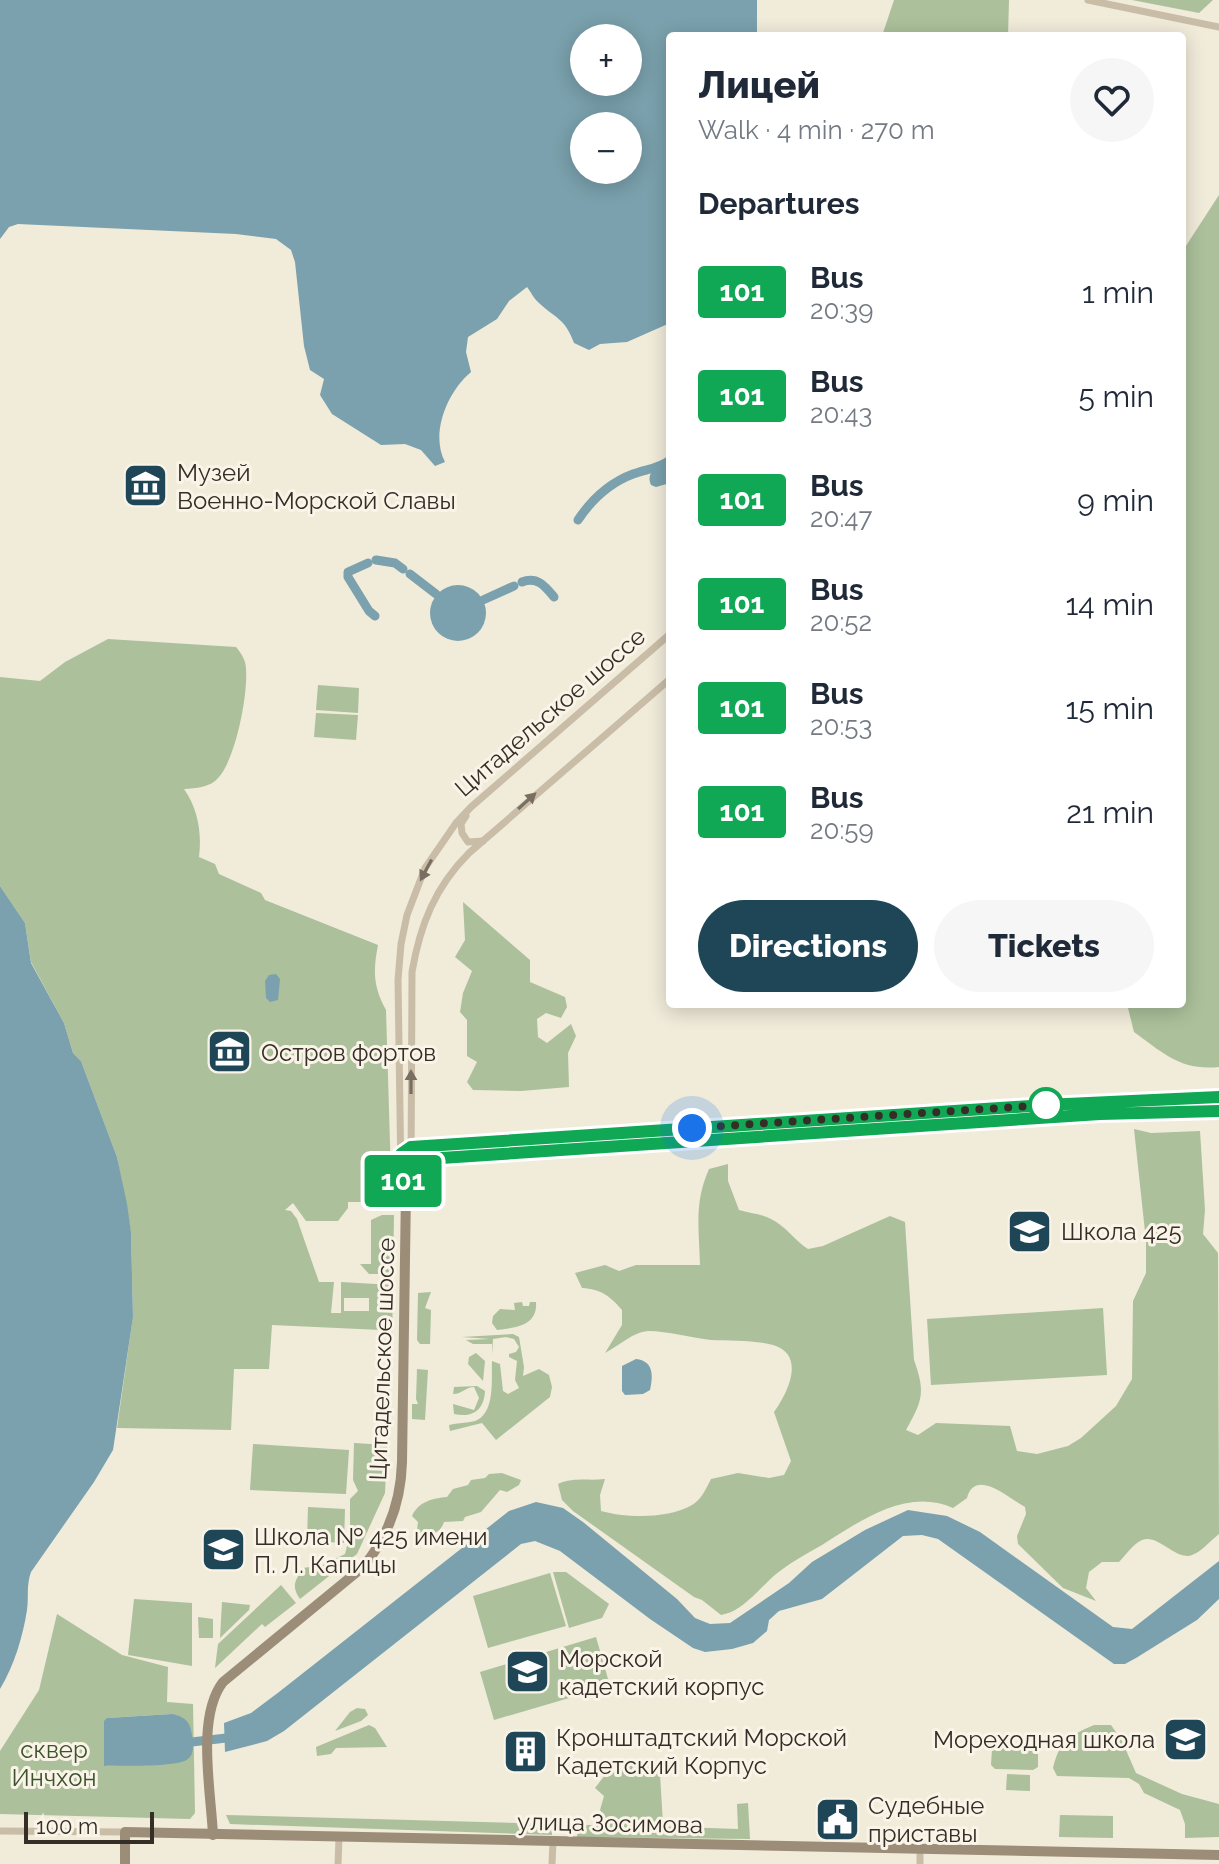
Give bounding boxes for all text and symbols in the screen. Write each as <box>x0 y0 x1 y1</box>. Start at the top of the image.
map controls <box>570 24 642 184</box>
button: + <box>570 24 642 96</box>
button: heart <box>1070 58 1154 142</box>
text: Лицей <box>698 62 820 107</box>
button: − <box>570 112 642 184</box>
text: Walk · 4 min · 270 m <box>698 115 935 145</box>
text: Departures <box>698 186 860 221</box>
text: Bus <box>810 260 864 295</box>
text: 101 <box>720 275 764 308</box>
text: 1 min <box>1082 275 1154 310</box>
text: 20:39 <box>810 295 873 325</box>
text: Bus <box>810 364 864 399</box>
text: 101 <box>720 379 764 412</box>
text: 5 min <box>1078 379 1154 414</box>
text: 20:43 <box>810 399 872 429</box>
place label: Музей Военно-Морской Славы <box>177 458 456 515</box>
museum icon: Музей Военно-Морской Славы <box>122 462 170 510</box>
text: Bus <box>810 468 864 503</box>
text: 101 <box>720 483 764 516</box>
text: 9 min <box>1077 483 1154 518</box>
text: 20:47 <box>810 503 872 533</box>
text: Bus <box>810 572 864 607</box>
text: 101 <box>720 587 764 620</box>
text: 14 min <box>1066 587 1154 622</box>
text: 20:52 <box>810 607 872 637</box>
street label: Цитадельское шоссе <box>449 621 651 803</box>
text: Bus <box>810 676 864 711</box>
text: 101 <box>720 691 764 724</box>
text: 15 min <box>1066 691 1154 726</box>
text: 20:53 <box>810 711 872 741</box>
text: Bus <box>810 780 864 815</box>
one-way arrow <box>516 793 536 810</box>
text: 101 <box>720 795 764 828</box>
text: 21 min <box>1066 795 1154 830</box>
text: 20:59 <box>810 815 874 845</box>
one-way arrow <box>419 859 432 882</box>
button: Directions <box>698 900 918 992</box>
button: Tickets <box>934 900 1154 992</box>
museum icon: Остров фортов <box>206 1028 254 1076</box>
place label: Остров фортов <box>261 1038 436 1067</box>
one-way arrow <box>405 1069 417 1094</box>
unlabelled marker <box>1029 1088 1063 1122</box>
your location <box>672 1108 712 1148</box>
line badge: 101 <box>357 1155 449 1207</box>
text: 101 <box>381 1164 425 1197</box>
school or university icon: Школа 425 <box>1006 1207 1054 1255</box>
place label: Школа 425 <box>1061 1217 1181 1246</box>
street label: Цитадельское шоссе <box>363 1237 401 1481</box>
place label: Школа № 425 имени П. Л. Капицы <box>254 1522 487 1579</box>
school or university icon: Школа № 425 имени П. Л. Капицы <box>199 1526 247 1574</box>
place label: Морской кадетский корпус <box>559 1644 765 1701</box>
school or university icon: Морской кадетский корпус <box>504 1648 552 1696</box>
school or university icon: Мореходная школа <box>1162 1715 1210 1763</box>
place label: Кронштадтский Морской Кадетский Корпус <box>556 1723 847 1780</box>
place label: Мореходная школа <box>933 1725 1155 1754</box>
building icon: Кронштадтский Морской Кадетский Корпус <box>501 1727 549 1775</box>
park label: сквер Инчхон <box>12 1735 96 1792</box>
place label: Судебные приставы <box>868 1791 984 1848</box>
public building icon: Судебные приставы <box>813 1795 861 1843</box>
street label: улица Зосимова <box>517 1807 703 1839</box>
scale bar <box>24 1808 154 1844</box>
text: 100 m <box>36 1813 98 1839</box>

